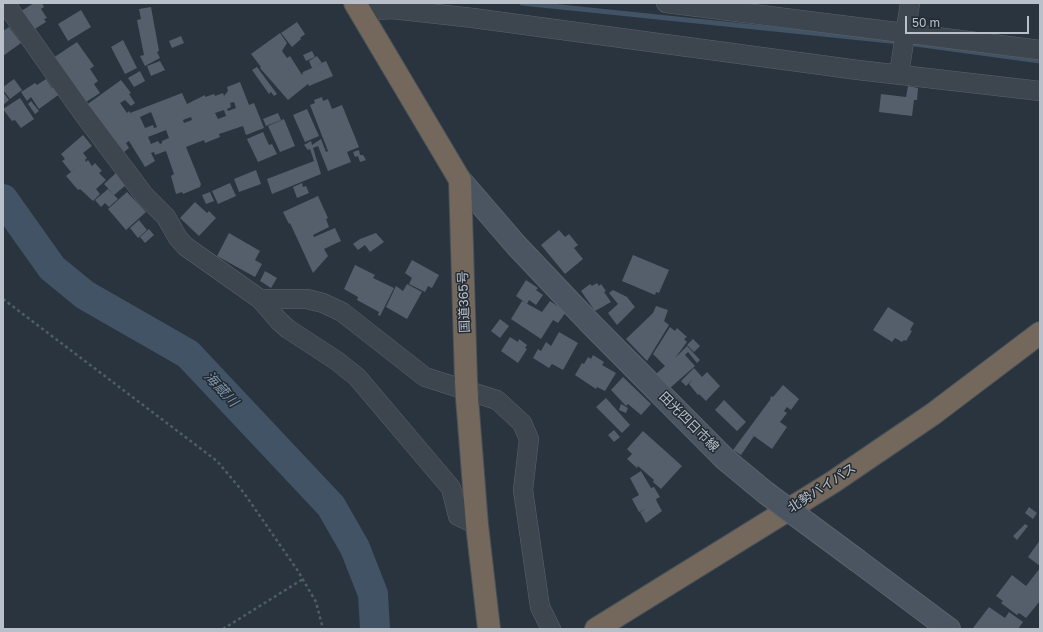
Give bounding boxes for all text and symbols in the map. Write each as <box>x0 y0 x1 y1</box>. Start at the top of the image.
scale bar <box>907 8 1031 34</box>
text: 50 m <box>912 15 940 30</box>
street label: 国道365号 <box>455 271 473 333</box>
water label: 海蔵川 <box>201 368 241 410</box>
street label: 田光四日市線 <box>656 389 722 455</box>
street label: 北勢バイパス <box>785 460 859 516</box>

